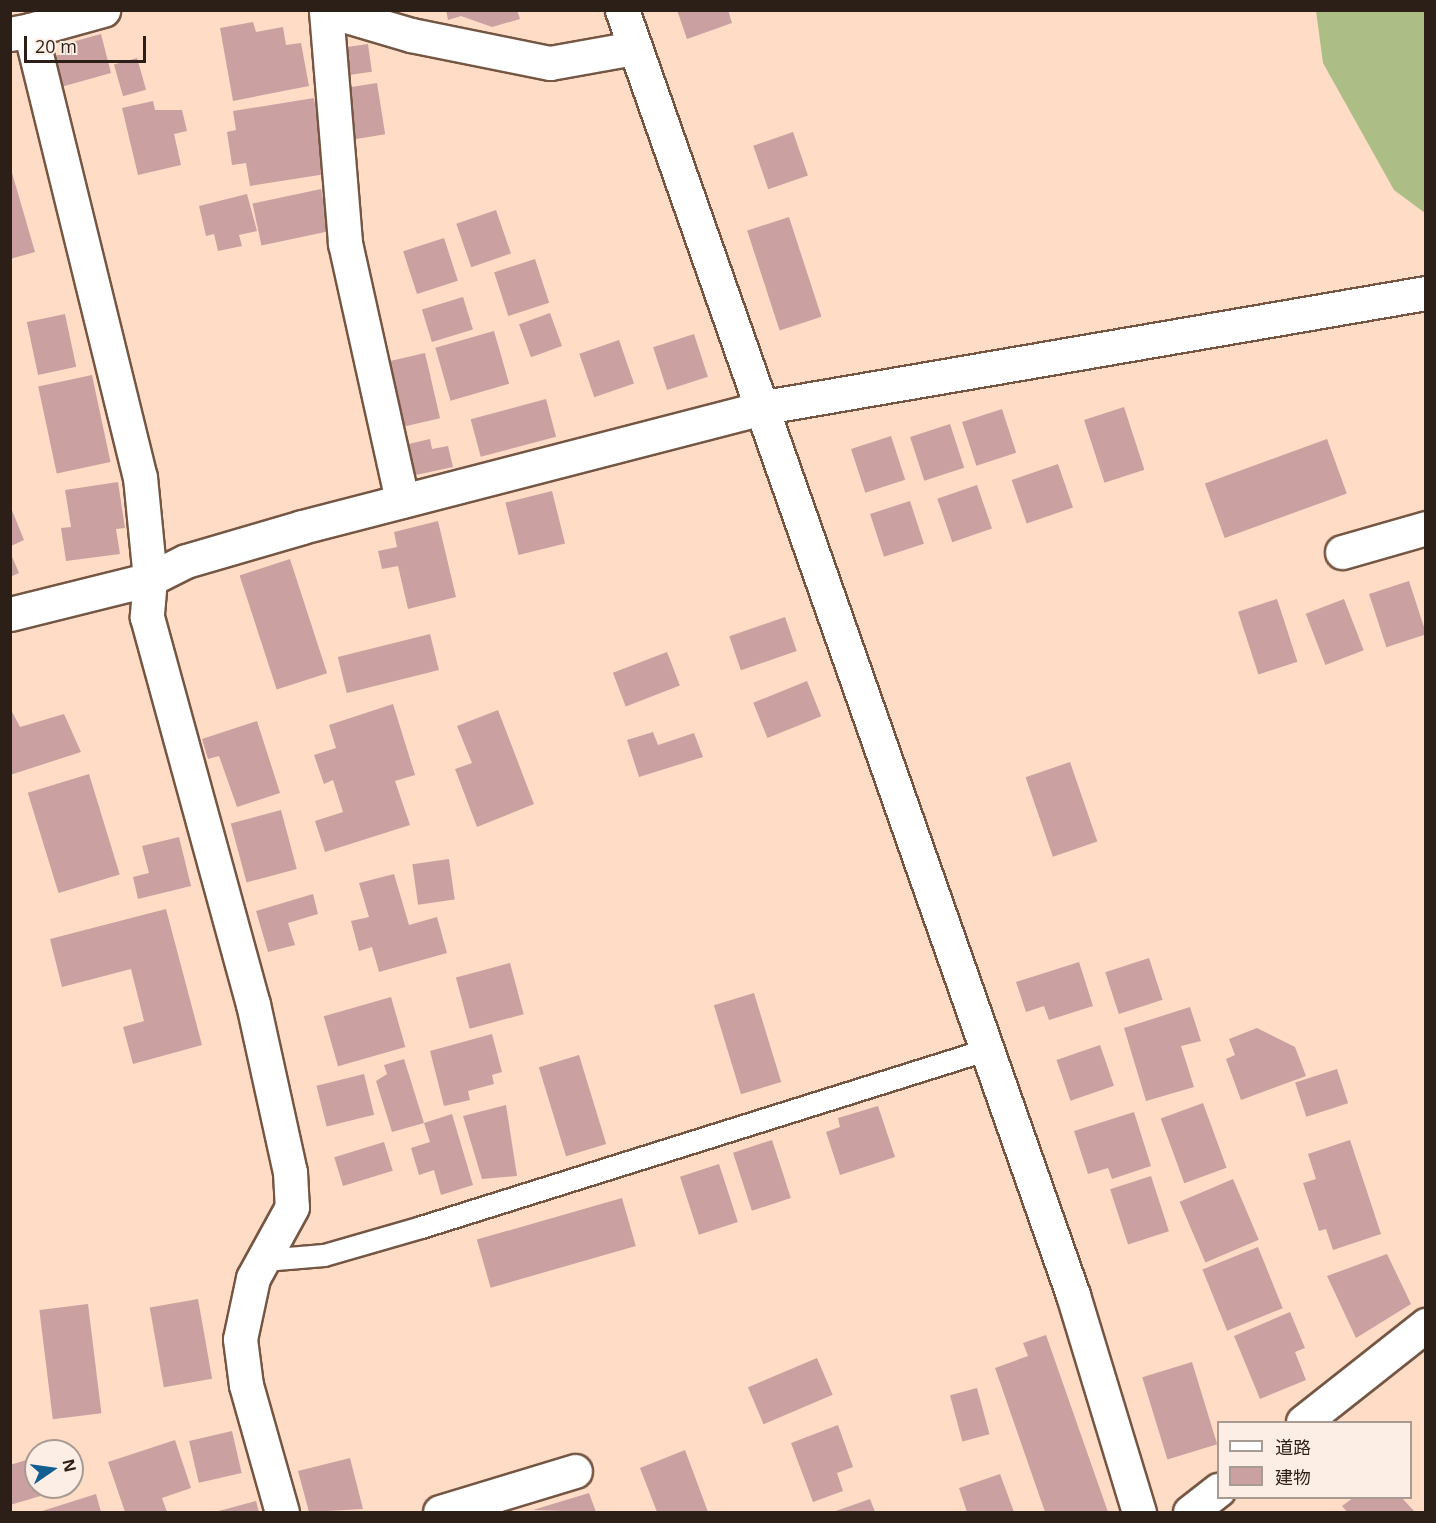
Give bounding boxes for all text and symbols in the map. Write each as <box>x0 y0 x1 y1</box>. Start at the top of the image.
scale bar <box>27 24 148 62</box>
text: 20 m <box>35 34 77 58</box>
legend <box>1217 1421 1412 1499</box>
text: 道路 <box>1275 1435 1311 1459</box>
north arrow <box>24 1439 84 1499</box>
text: N <box>57 1457 82 1474</box>
text: 建物 <box>1275 1465 1311 1489</box>

